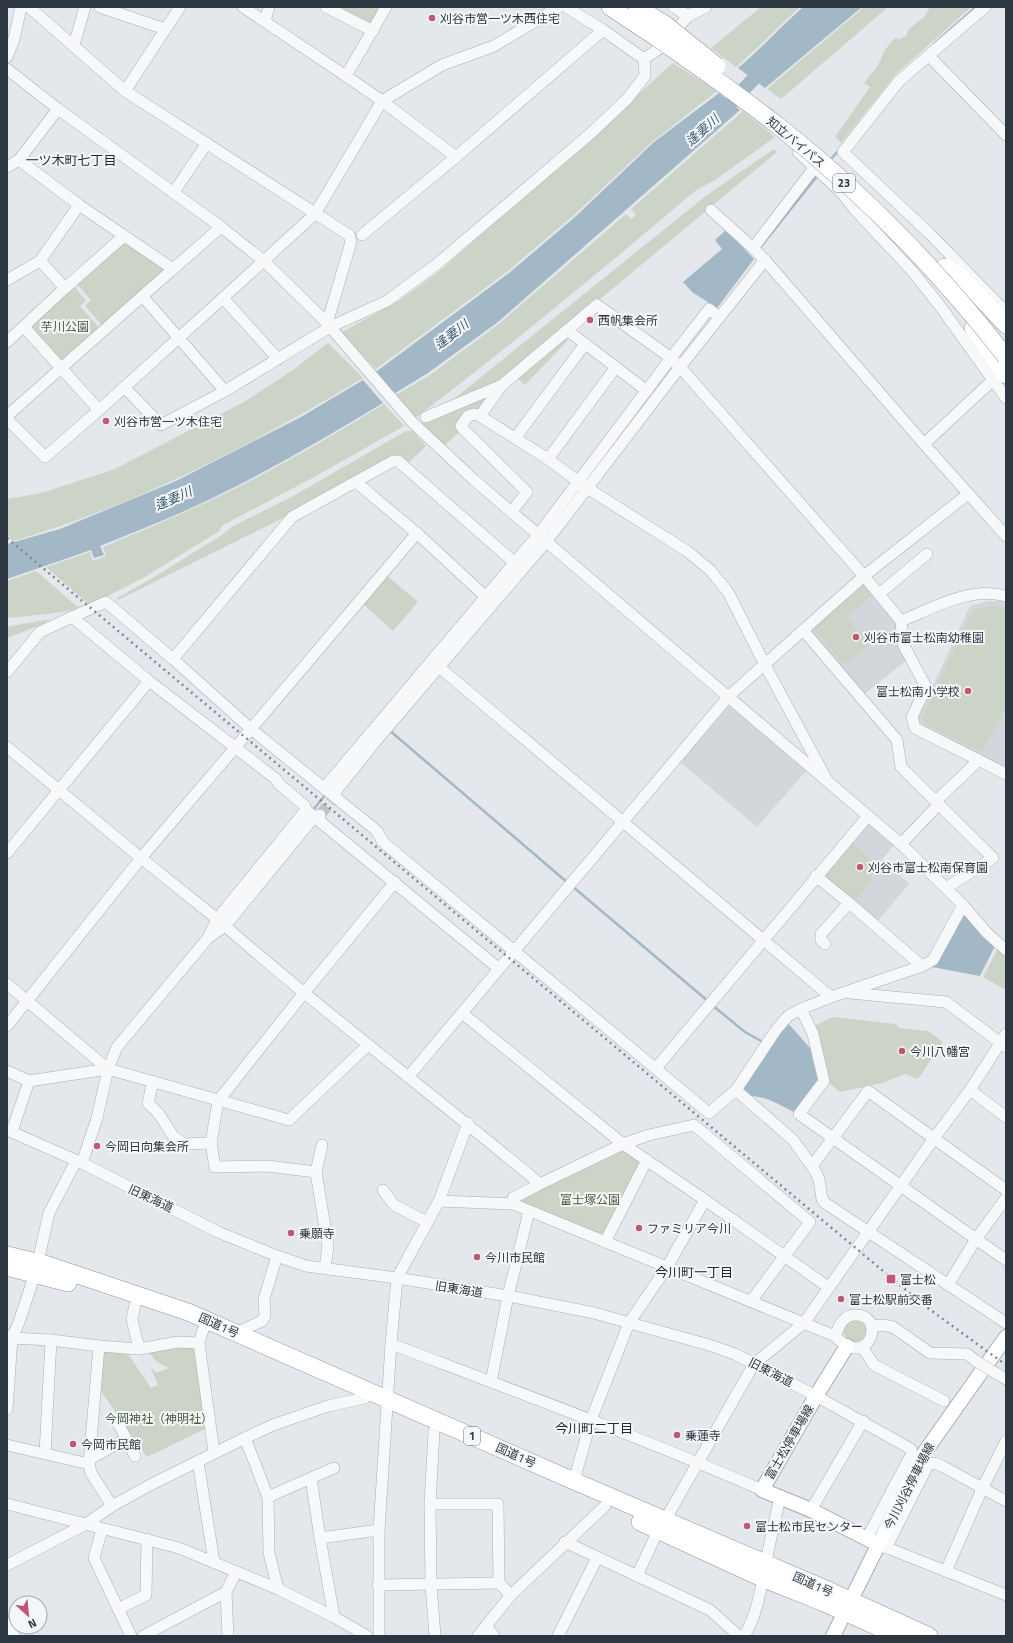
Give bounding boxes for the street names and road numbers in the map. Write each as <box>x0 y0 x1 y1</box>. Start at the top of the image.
street label: 知立バイパス <box>762 112 830 172</box>
road number: 23 <box>833 174 855 192</box>
street label: 旧東海道 <box>125 1179 177 1217</box>
street label: 旧東海道 <box>434 1276 484 1302</box>
street label: 国道1号 <box>196 1308 242 1342</box>
street label: 旧東海道 <box>745 1353 797 1391</box>
street label: 富士松停車場線 <box>760 1401 818 1483</box>
road number: 1 <box>464 1427 480 1445</box>
street label: 国道1号 <box>493 1438 539 1472</box>
street label: 今川刈谷停車場線 <box>879 1439 939 1533</box>
street label: 国道1号 <box>790 1567 836 1601</box>

